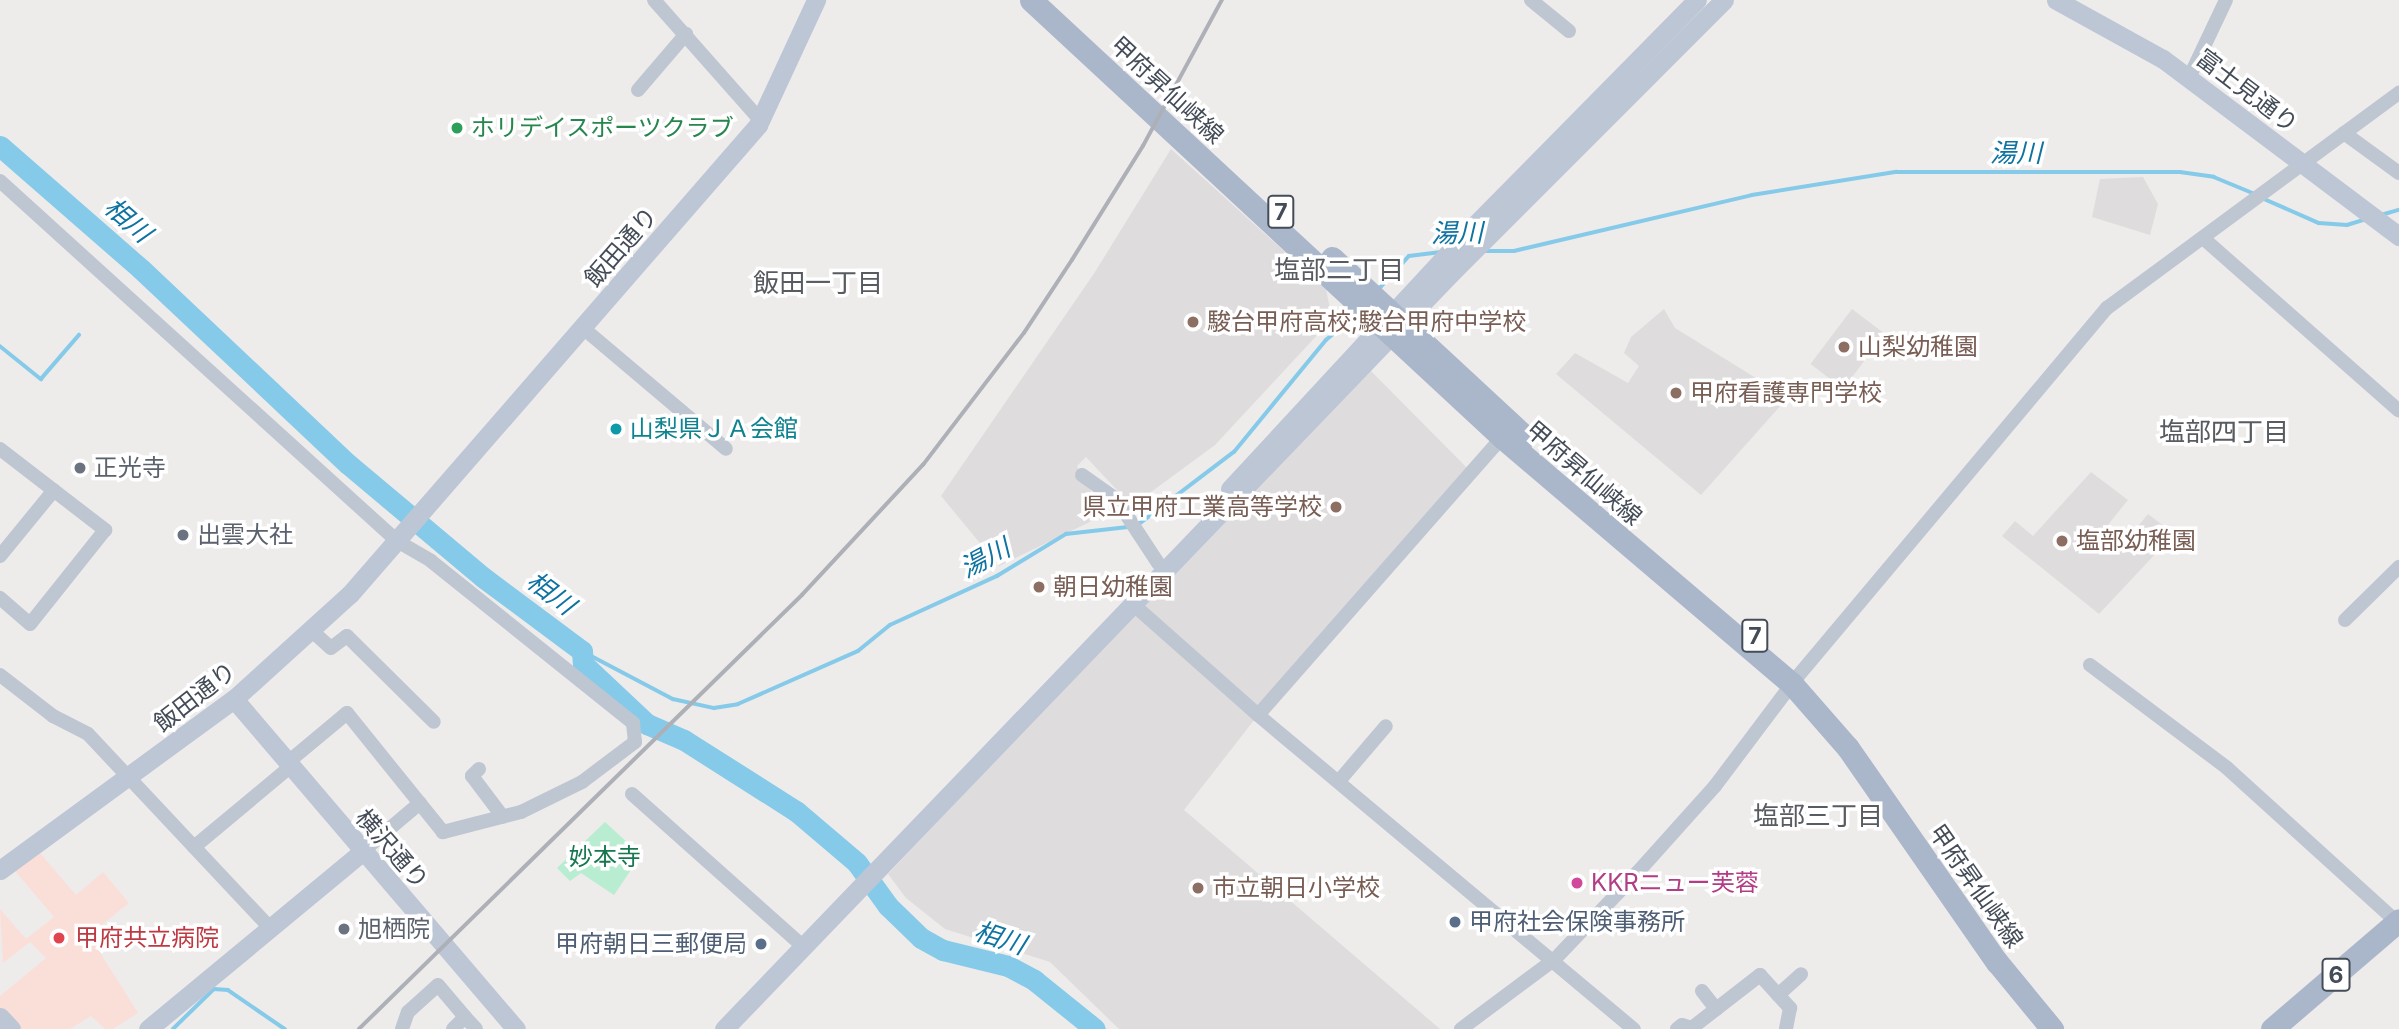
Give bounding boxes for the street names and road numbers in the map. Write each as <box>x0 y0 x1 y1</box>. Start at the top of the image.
street label: 甲府昇仙峡線 <box>1105 30 1229 150</box>
street label: 富士見通り <box>2190 43 2304 139</box>
road number: 7 <box>1267 192 1295 232</box>
street label: 飯田通り <box>579 201 663 293</box>
street label: 甲府昇仙峡線 <box>1520 415 1648 531</box>
road number: 7 <box>1741 616 1769 656</box>
street label: 飯田通り <box>148 656 242 738</box>
street label: 横沢通り <box>350 803 434 895</box>
street label: 甲府昇仙峡線 <box>1923 819 2029 953</box>
road number: 6 <box>2320 956 2352 994</box>

